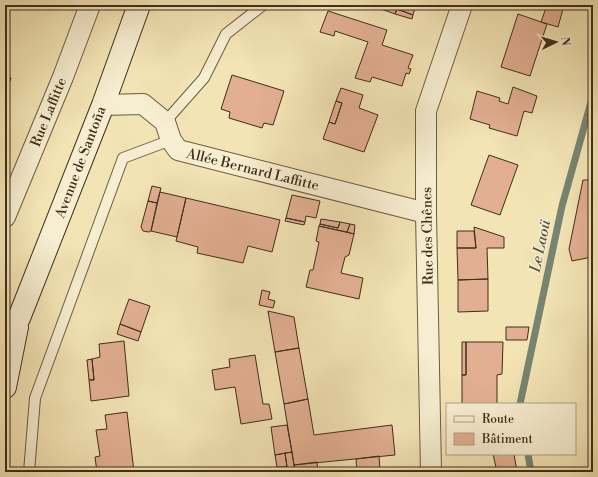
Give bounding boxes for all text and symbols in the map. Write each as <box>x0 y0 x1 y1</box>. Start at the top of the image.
north arrow <box>536 22 576 62</box>
text: N <box>558 36 572 46</box>
street label: Rue Laffitte <box>27 75 71 150</box>
street label: Avenue de Santoña <box>51 103 111 222</box>
street label: Allée Bernard Laffitte <box>184 145 321 195</box>
street label: Rue des Chênes <box>418 187 438 285</box>
water label: Le Laoü <box>526 218 555 275</box>
legend <box>446 403 576 455</box>
text: Route <box>482 412 514 427</box>
text: Bâtiment <box>481 432 533 447</box>

